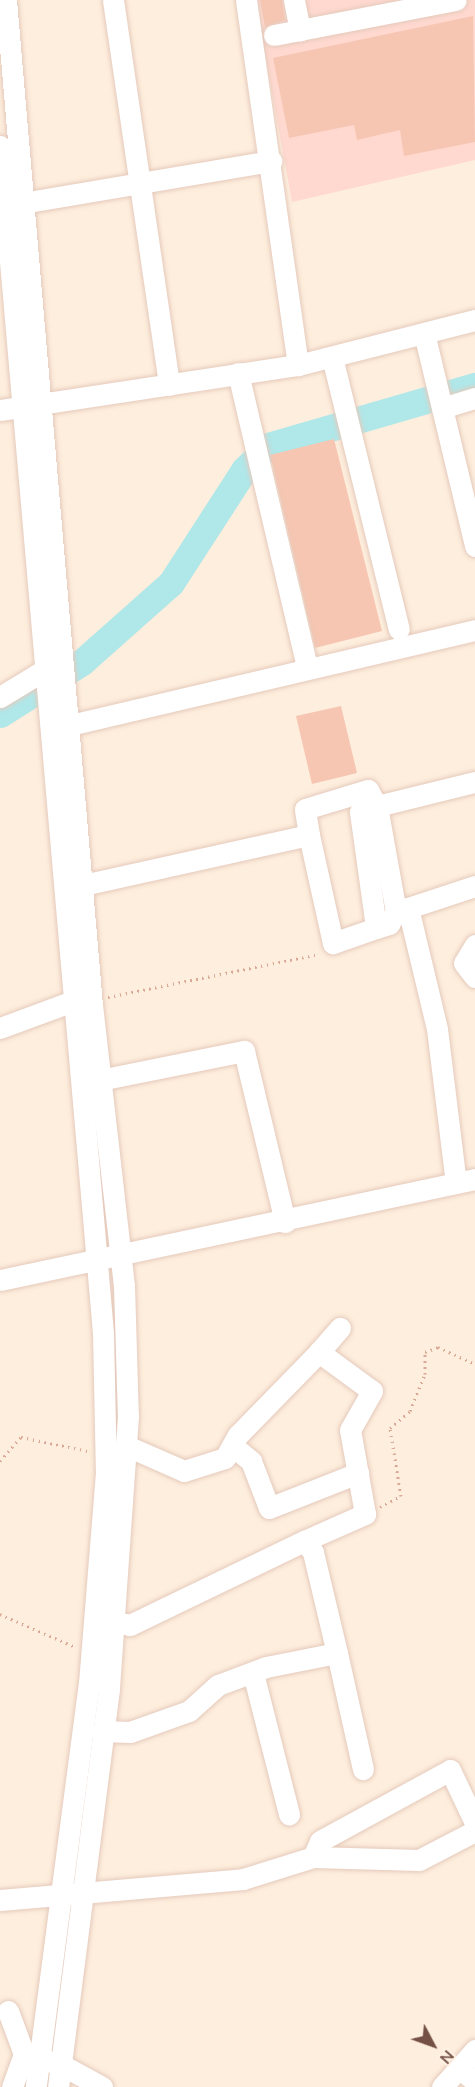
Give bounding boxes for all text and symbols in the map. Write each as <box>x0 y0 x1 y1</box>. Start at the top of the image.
north arrow <box>403 2015 463 2075</box>
text: N <box>434 2045 459 2069</box>

